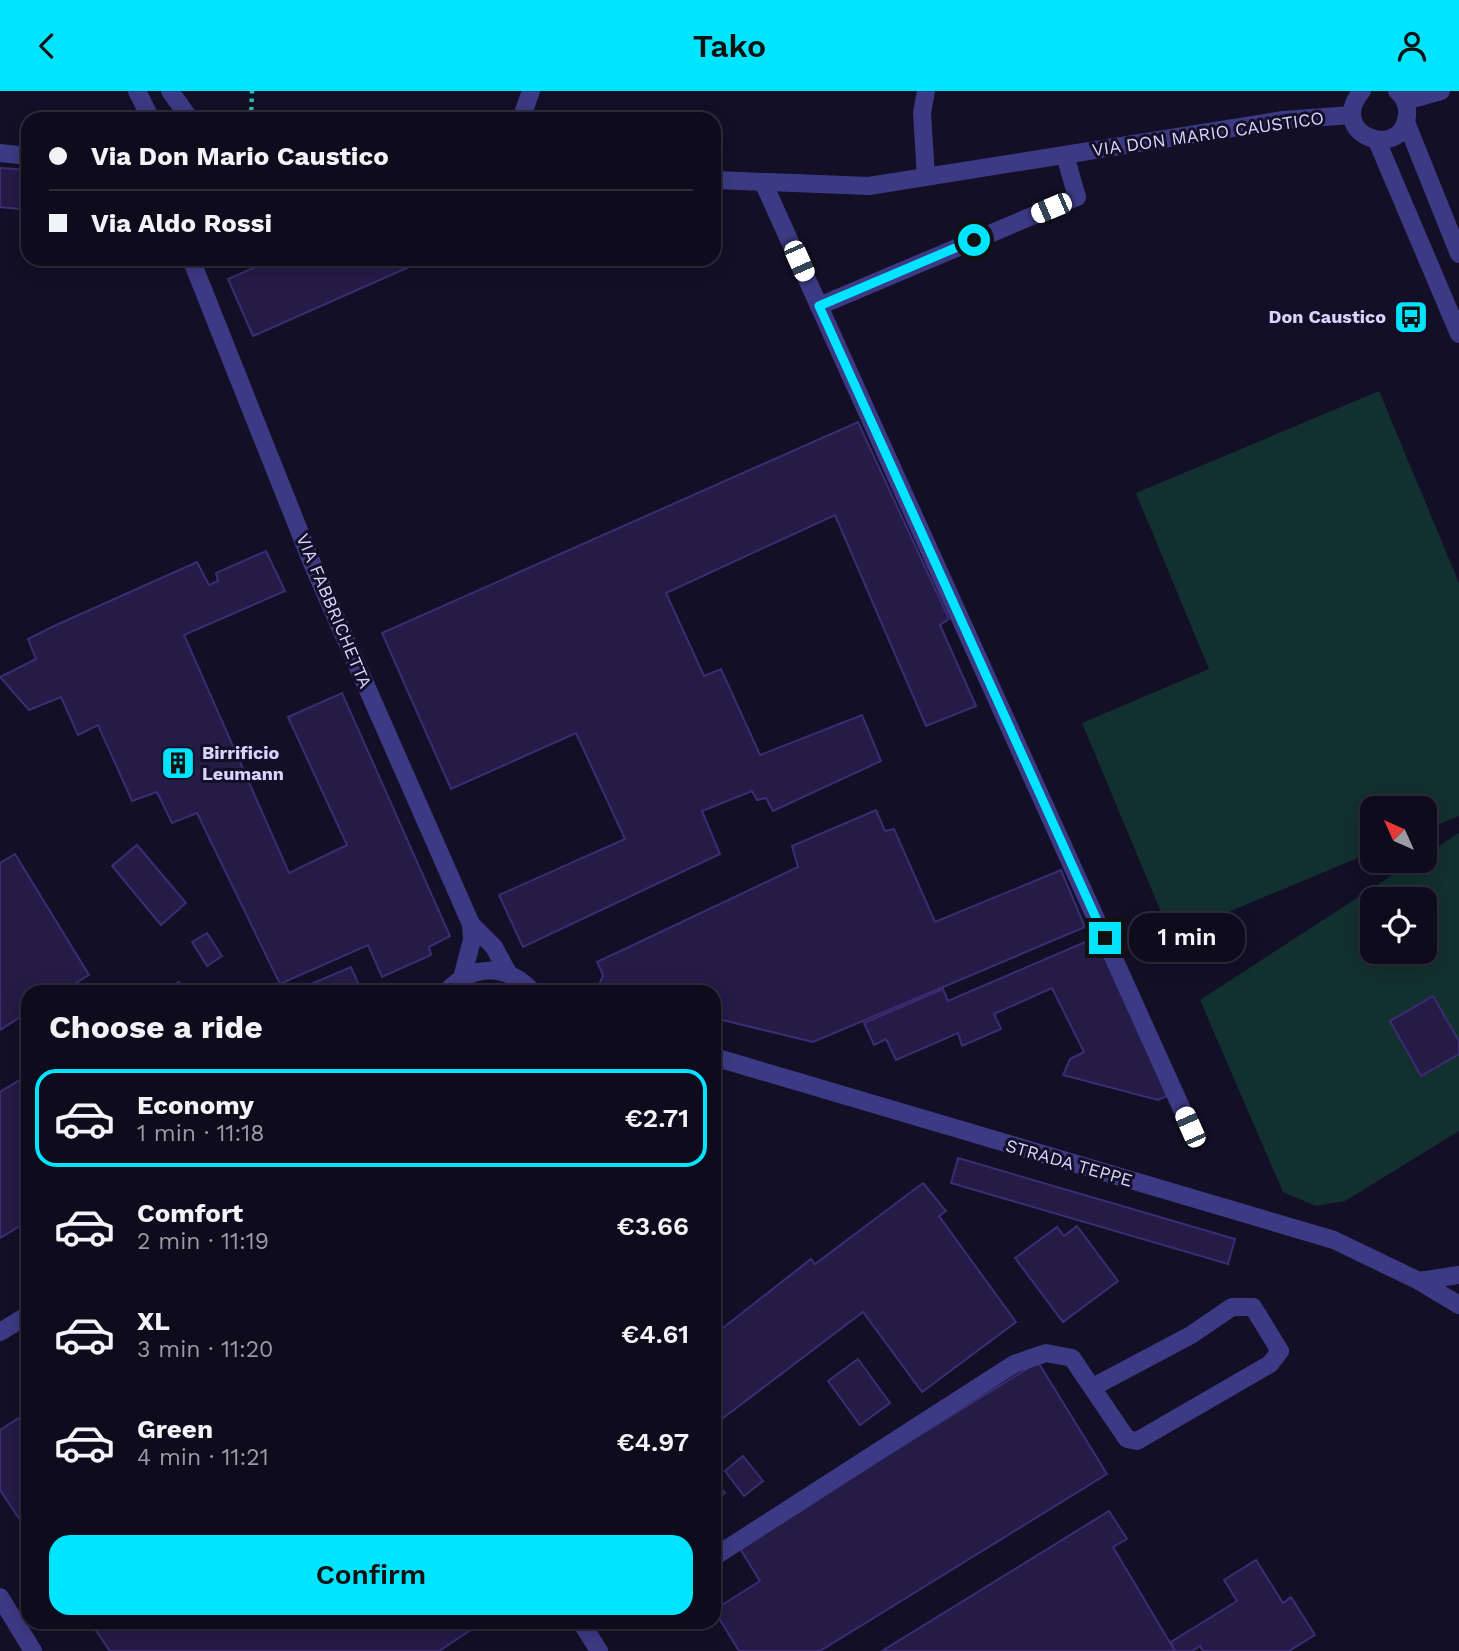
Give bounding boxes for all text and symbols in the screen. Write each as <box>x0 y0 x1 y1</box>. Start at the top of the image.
icon: back <box>28 27 66 65</box>
text: Tako <box>693 27 766 65</box>
icon: person <box>1393 27 1431 65</box>
street label: VIA DON MARIO CAUSTICO <box>1091 107 1325 160</box>
text: Via Don Mario Caustico <box>91 141 389 171</box>
car <box>1028 190 1075 226</box>
text: Via Aldo Rossi <box>91 208 272 238</box>
route start <box>958 224 990 256</box>
car <box>781 238 818 284</box>
bus stop icon: Don Caustico <box>1392 298 1430 336</box>
place label: Don Caustico <box>1268 306 1386 327</box>
street label: VIA FABBRICHETTA <box>292 530 377 691</box>
place label: Birrificio Leumann <box>202 742 284 784</box>
building icon: Birrificio Leumann <box>159 744 197 782</box>
north arrow <box>1360 796 1437 873</box>
map controls <box>1360 796 1437 964</box>
button: locate <box>1360 887 1437 964</box>
callout: 1 min <box>1130 913 1245 963</box>
route end <box>1089 922 1121 954</box>
text: 1 min <box>1157 924 1217 951</box>
text: Choose a ride <box>49 1008 263 1046</box>
icon: car <box>53 1087 116 1150</box>
text: Economy <box>137 1090 254 1120</box>
text: €2.71 <box>625 1103 689 1133</box>
car <box>1172 1104 1209 1150</box>
text: 1 min · 11:18 <box>137 1120 264 1147</box>
street label: STRADA TEPPE <box>1003 1134 1135 1191</box>
icon: car <box>53 1195 116 1258</box>
text: Comfort <box>137 1198 243 1228</box>
text: €3.66 <box>617 1211 689 1241</box>
text: 2 min · 11:19 <box>137 1228 269 1255</box>
icon: car <box>53 1303 116 1366</box>
text: XL <box>137 1306 170 1336</box>
text: €4.61 <box>621 1319 689 1349</box>
text: 3 min · 11:20 <box>137 1336 273 1363</box>
icon: car <box>53 1411 116 1474</box>
text: Green <box>137 1414 213 1444</box>
text: €4.97 <box>616 1427 689 1457</box>
text: 4 min · 11:21 <box>137 1444 269 1471</box>
button: Confirm <box>49 1535 693 1615</box>

